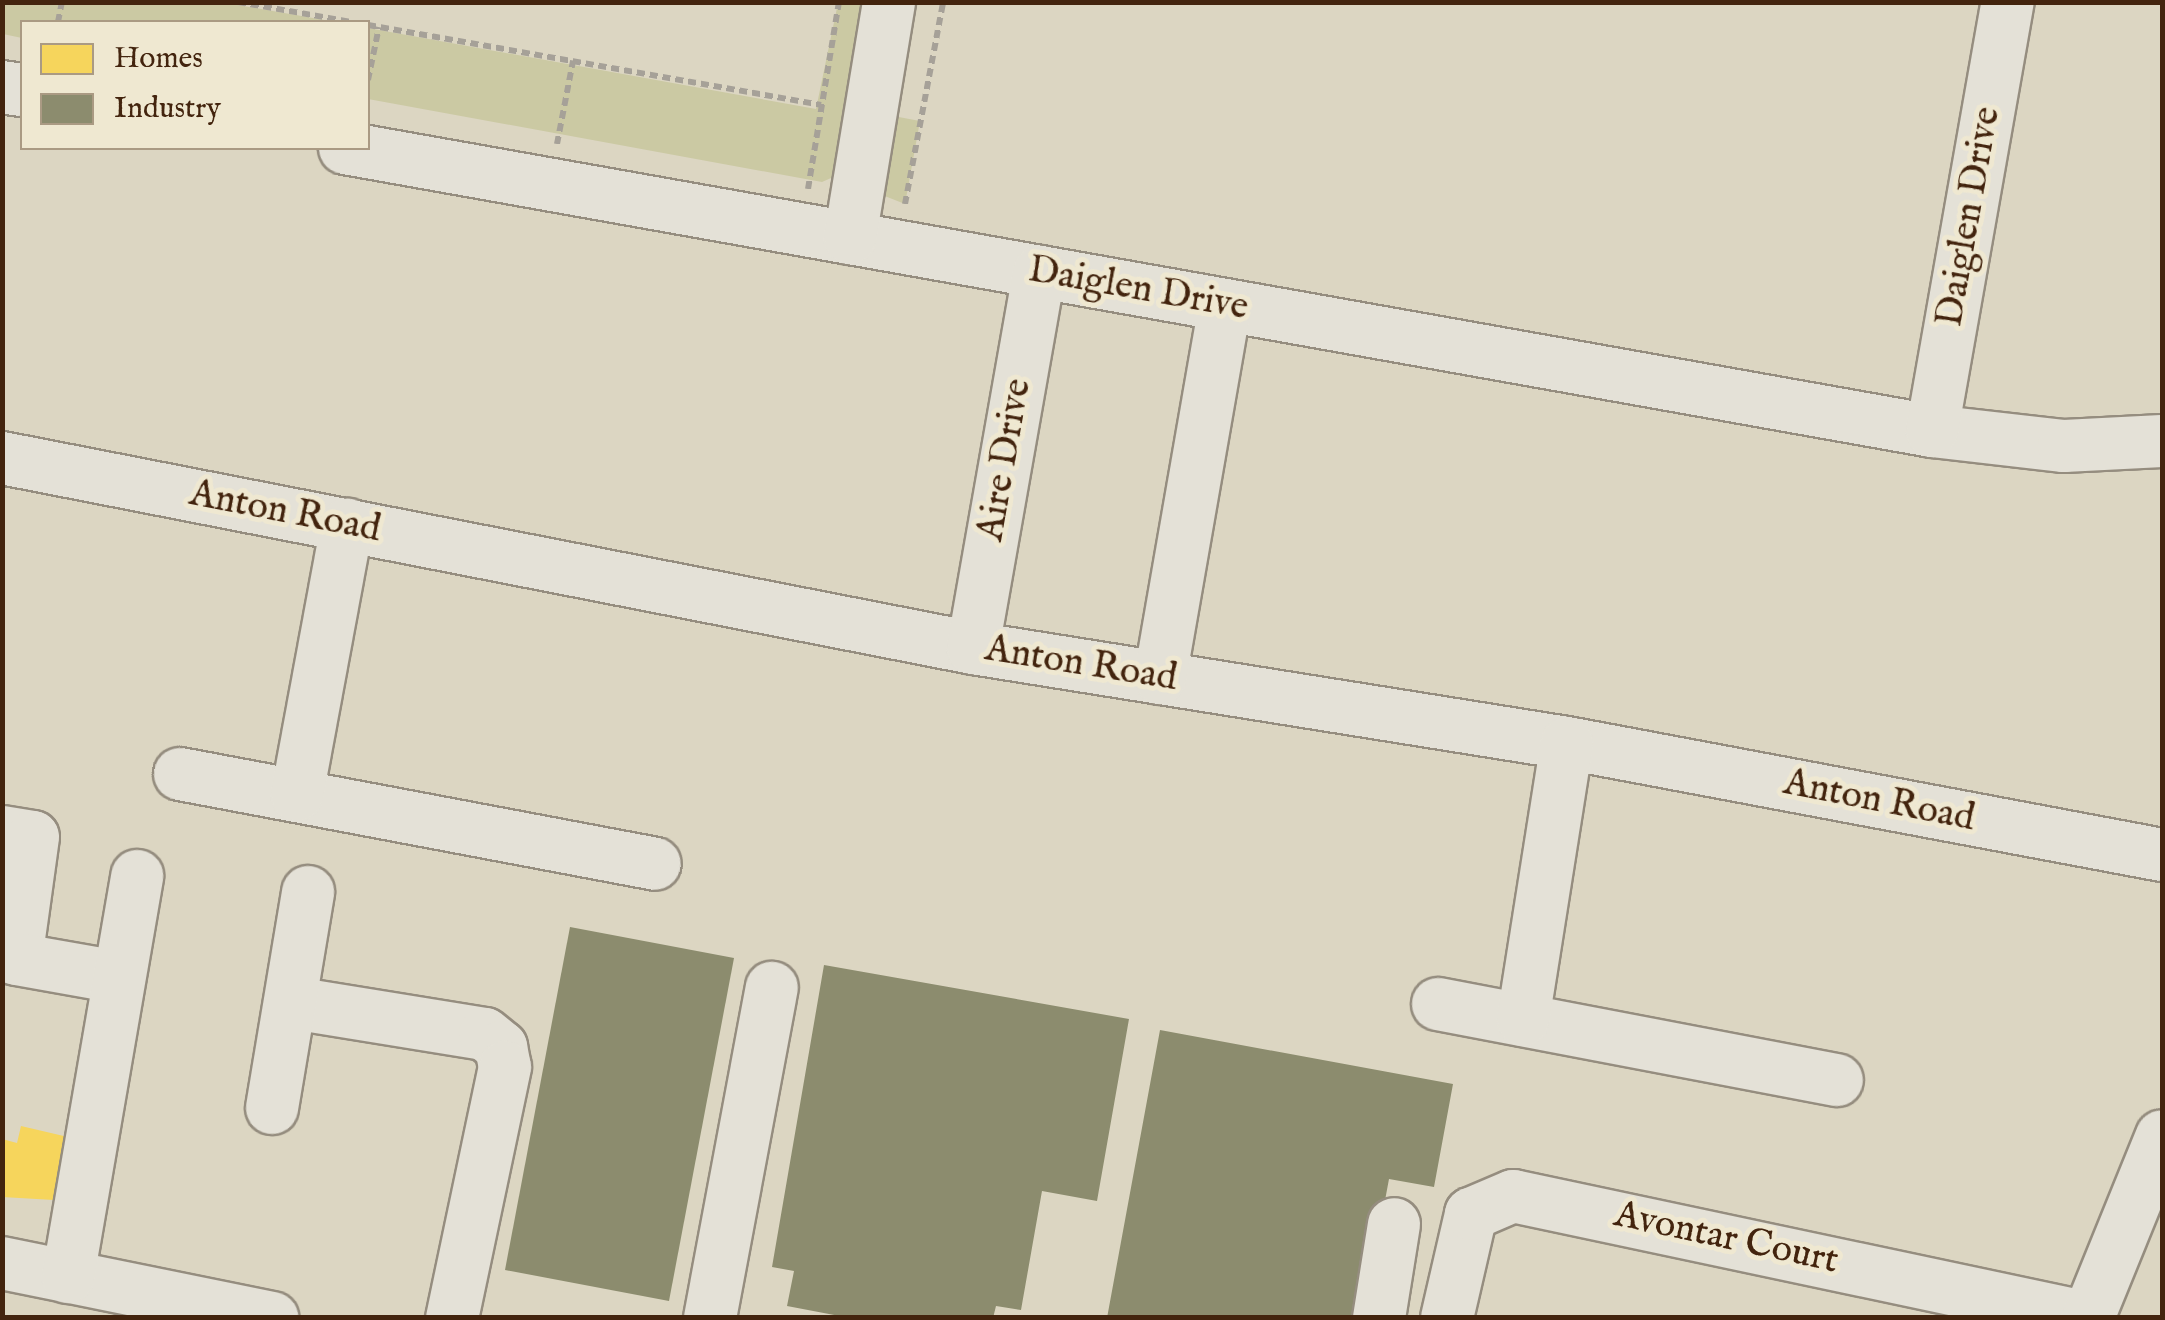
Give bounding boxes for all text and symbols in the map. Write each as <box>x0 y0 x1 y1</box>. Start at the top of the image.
legend <box>20 20 370 150</box>
text: Homes <box>114 40 203 78</box>
text: Industry <box>114 90 221 128</box>
street label: Daiglen Drive <box>1928 104 2012 330</box>
street label: Daiglen Drive <box>1025 248 1251 332</box>
street label: Aire Drive <box>969 375 1043 545</box>
street label: Anton Road <box>186 472 384 554</box>
street label: Anton Road <box>982 627 1180 703</box>
street label: Anton Road <box>1780 761 1978 843</box>
street label: Avontar Court <box>1610 1193 1842 1285</box>

